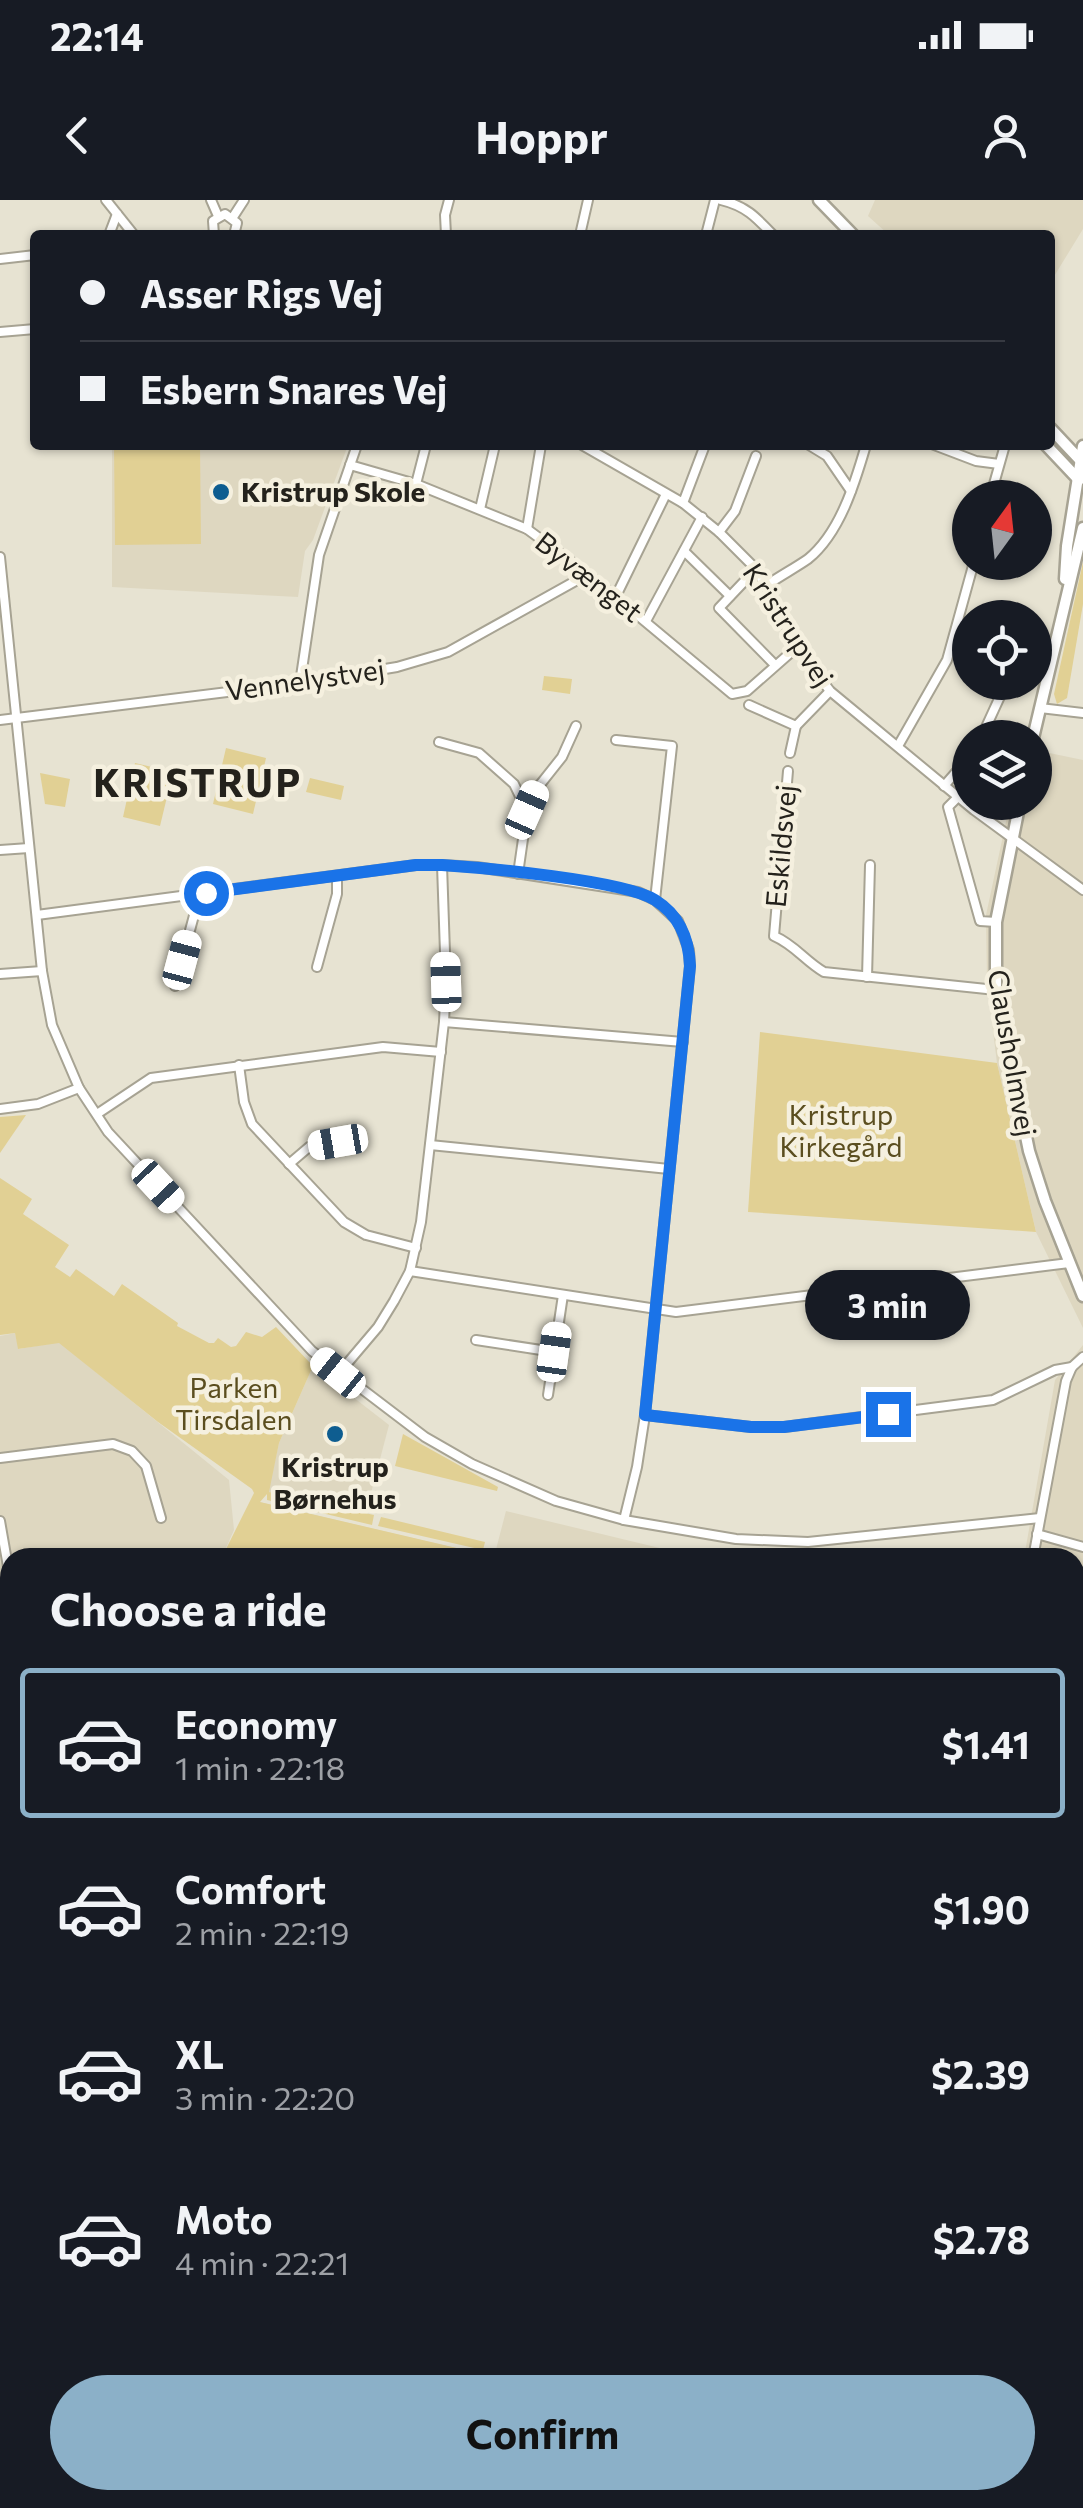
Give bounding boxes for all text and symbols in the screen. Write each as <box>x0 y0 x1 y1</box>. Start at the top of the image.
text: 22:14 <box>50 12 144 59</box>
icon: back <box>50 108 105 163</box>
text: Hoppr <box>475 108 608 163</box>
icon: person <box>978 108 1033 163</box>
text: Asser Rigs Vej <box>140 269 383 316</box>
text: Esbern Snares Vej <box>140 365 447 412</box>
place label: Kristrup Skole <box>241 474 425 508</box>
north arrow <box>952 480 1052 580</box>
map controls <box>952 480 1052 820</box>
marker: Kristrup Skole <box>210 481 232 503</box>
street label: Byvænget <box>529 524 650 628</box>
street label: Kristrupvej <box>736 556 841 692</box>
button: locate <box>952 600 1052 700</box>
street label: Vennelystvej <box>223 651 387 707</box>
button: layers <box>952 720 1052 820</box>
district label: KRISTRUP <box>93 758 303 805</box>
car <box>501 776 553 844</box>
street label: Eskildsvej <box>758 783 802 909</box>
route start <box>184 871 229 916</box>
car <box>160 927 204 993</box>
car <box>430 951 462 1013</box>
street label: Clausholmvej <box>982 967 1044 1139</box>
park label: Kristrup Kirkegård <box>780 1097 902 1163</box>
car <box>306 1122 370 1162</box>
car <box>127 1154 189 1218</box>
callout: 3 min <box>806 1269 970 1339</box>
text: 3 min <box>847 1285 928 1325</box>
car <box>535 1320 573 1384</box>
car <box>305 1342 371 1404</box>
park label: Parken Tirsdalen <box>175 1370 293 1436</box>
route end <box>866 1392 911 1437</box>
marker: Kristrup Børnehus <box>324 1423 346 1445</box>
place label: Kristrup Børnehus <box>274 1449 396 1515</box>
text: Choose a ride <box>50 1580 327 1635</box>
icon: car <box>55 1698 145 1788</box>
text: Economy <box>175 1700 337 1747</box>
text: $1.41 <box>942 1720 1030 1767</box>
text: 1 min · 22:18 <box>175 1747 345 1787</box>
icon: car <box>55 1863 145 1953</box>
text: Comfort <box>175 1865 326 1912</box>
text: $1.90 <box>933 1885 1030 1932</box>
text: 2 min · 22:19 <box>175 1912 349 1952</box>
icon: car <box>55 2028 145 2118</box>
text: XL <box>175 2030 224 2077</box>
text: $2.39 <box>931 2050 1030 2097</box>
text: 3 min · 22:20 <box>175 2077 355 2117</box>
icon: car <box>55 2193 145 2283</box>
text: Moto <box>175 2195 273 2242</box>
text: $2.78 <box>933 2215 1030 2262</box>
text: 4 min · 22:21 <box>175 2242 349 2282</box>
button: Confirm <box>50 2375 1035 2490</box>

